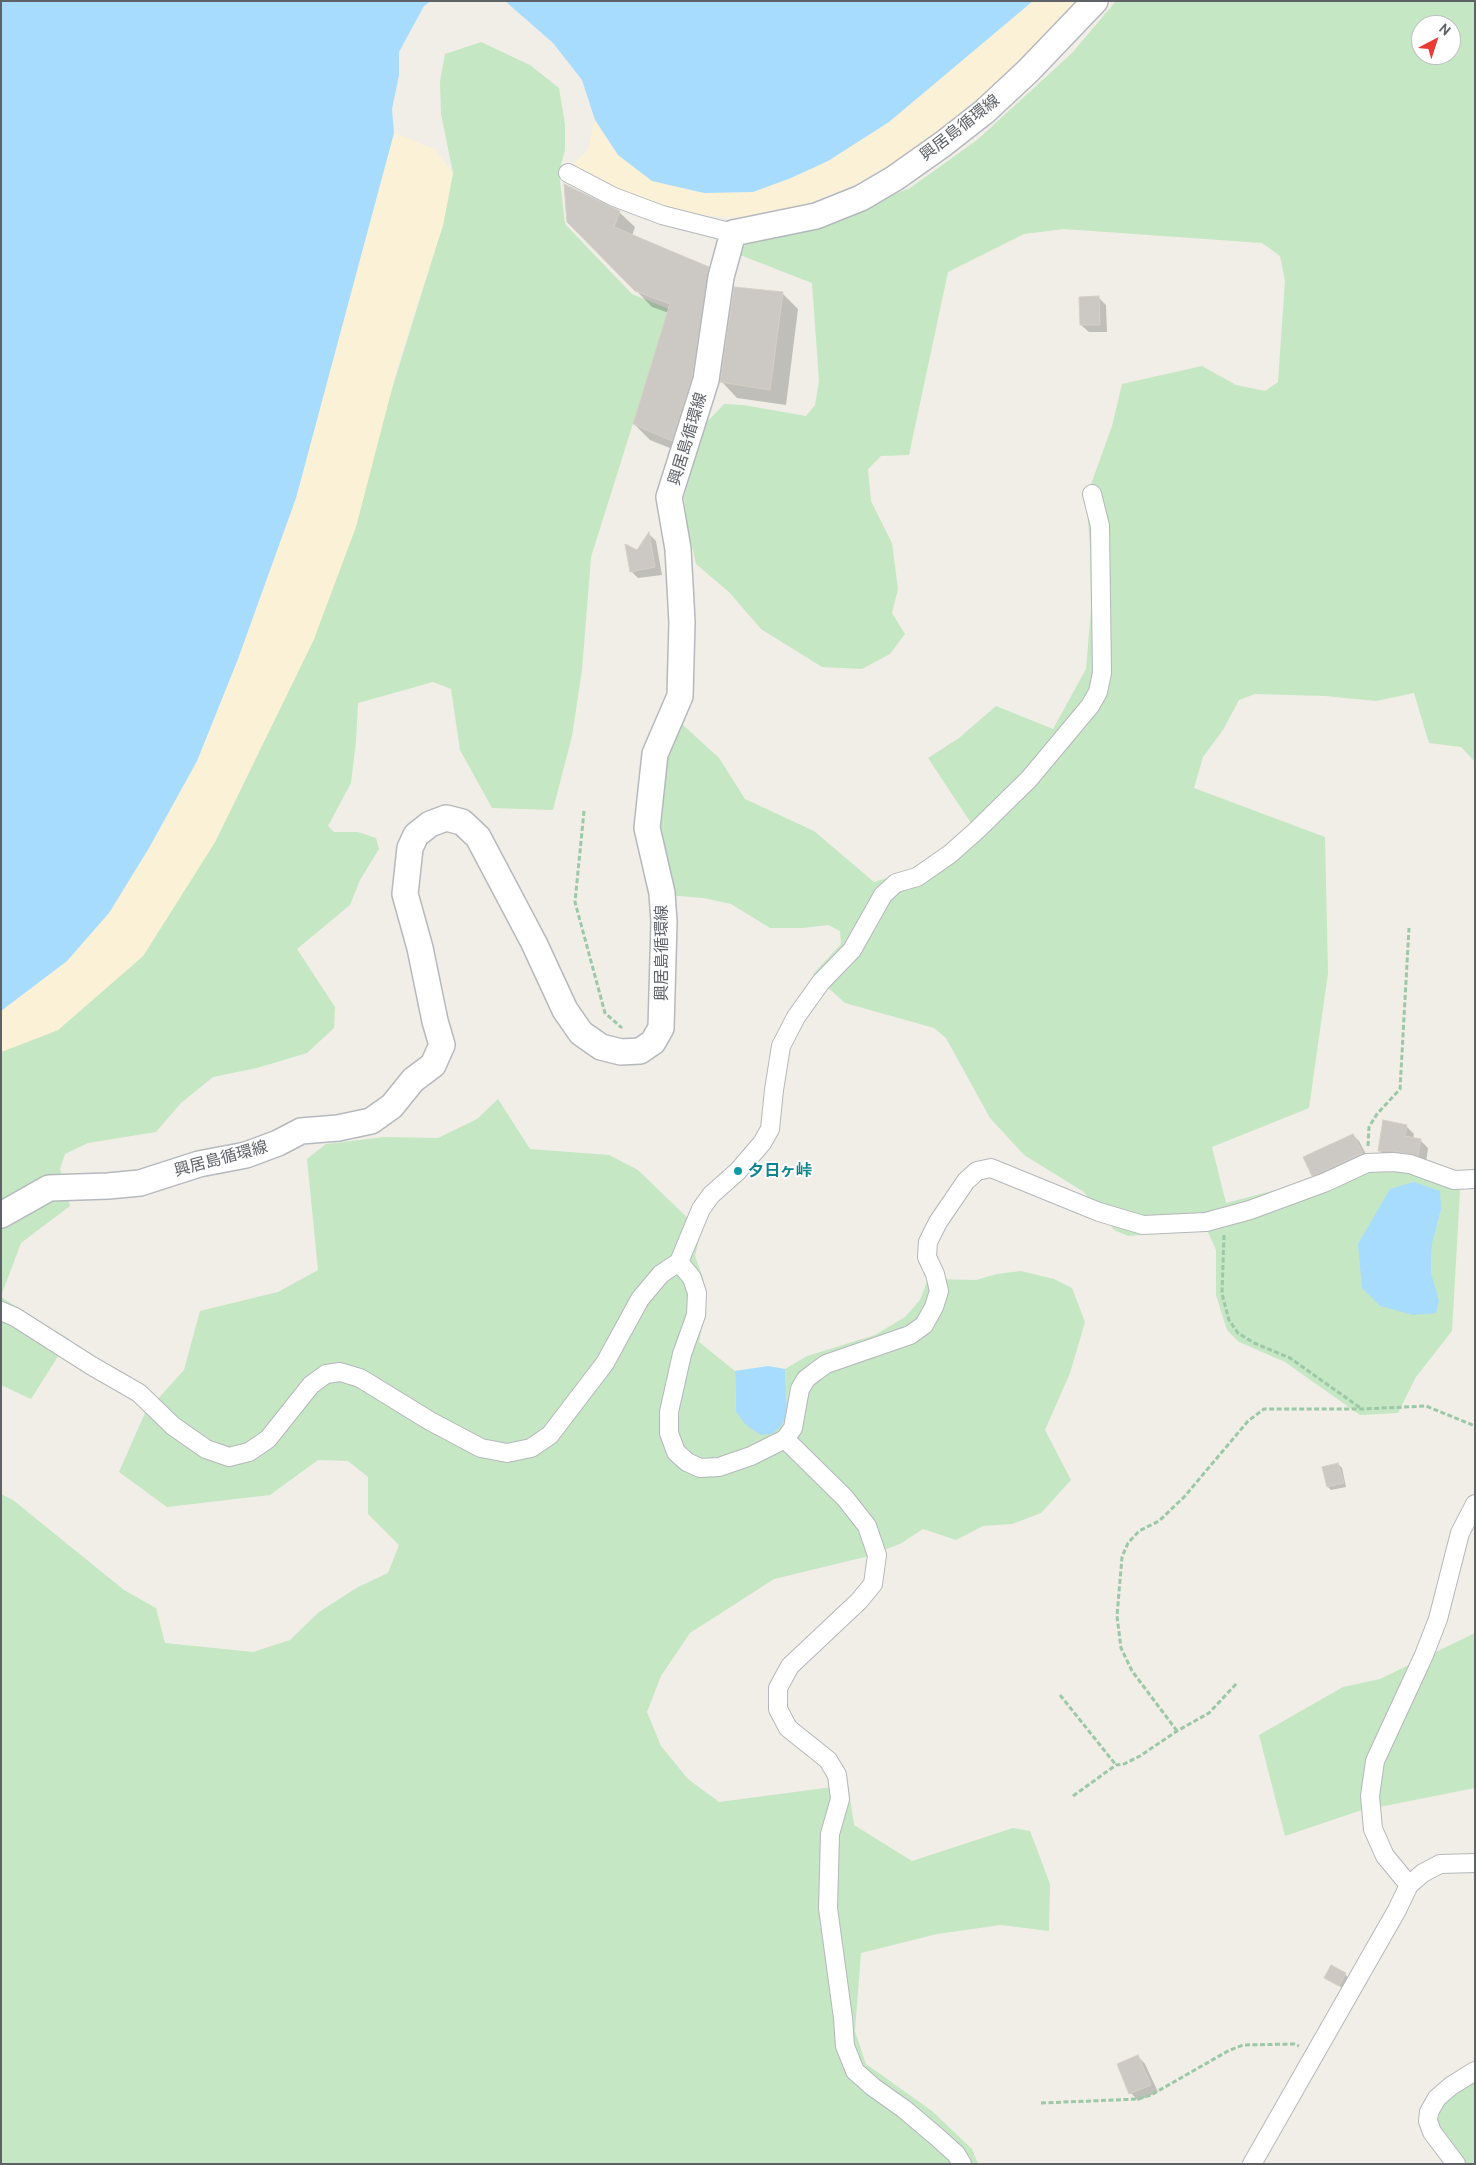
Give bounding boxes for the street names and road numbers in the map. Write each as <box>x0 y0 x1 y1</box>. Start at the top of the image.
street label: 興居島循環線 <box>916 91 1004 165</box>
street label: 興居島循環線 <box>665 390 711 488</box>
street label: 興居島循環線 <box>652 905 672 1001</box>
street label: 興居島循環線 <box>172 1137 270 1181</box>

